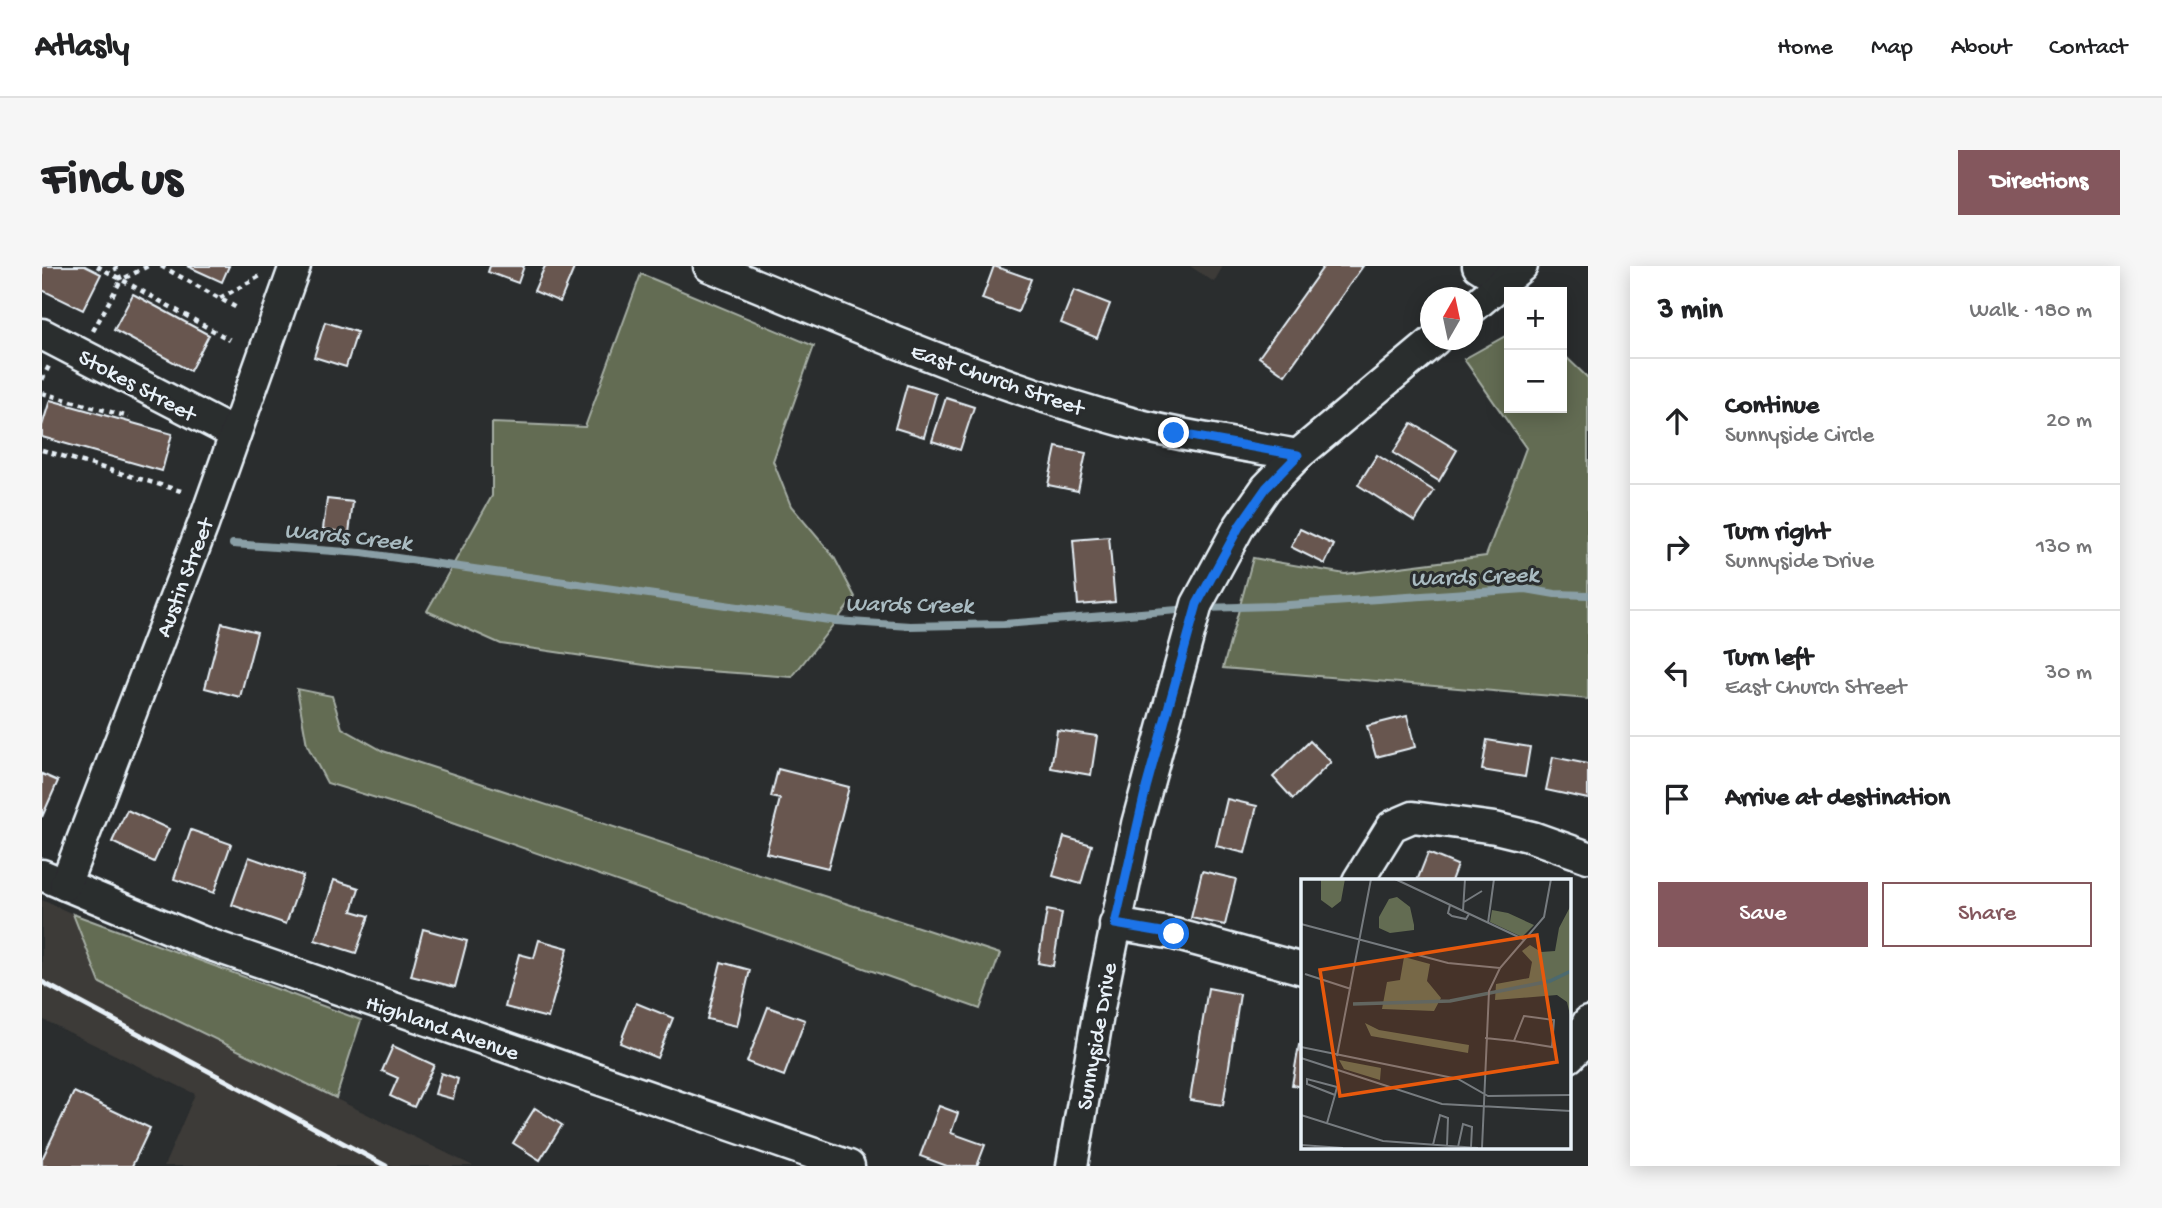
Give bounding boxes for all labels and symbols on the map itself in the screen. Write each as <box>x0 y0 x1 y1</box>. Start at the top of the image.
north arrow <box>1420 287 1483 350</box>
street label: East Church Street <box>907 339 1088 424</box>
street label: Stokes Street <box>73 345 201 430</box>
route end <box>1158 417 1189 448</box>
street label: Austin Street <box>151 514 222 641</box>
water label: Wards Creek <box>283 517 415 560</box>
water label: Wards Creek <box>1410 562 1541 595</box>
water label: Wards Creek <box>845 591 975 622</box>
inset map <box>1301 879 1570 1149</box>
route start <box>1158 918 1189 949</box>
street label: Sunnyside Drive <box>1072 960 1125 1112</box>
street label: Highland Avenue <box>362 990 523 1069</box>

